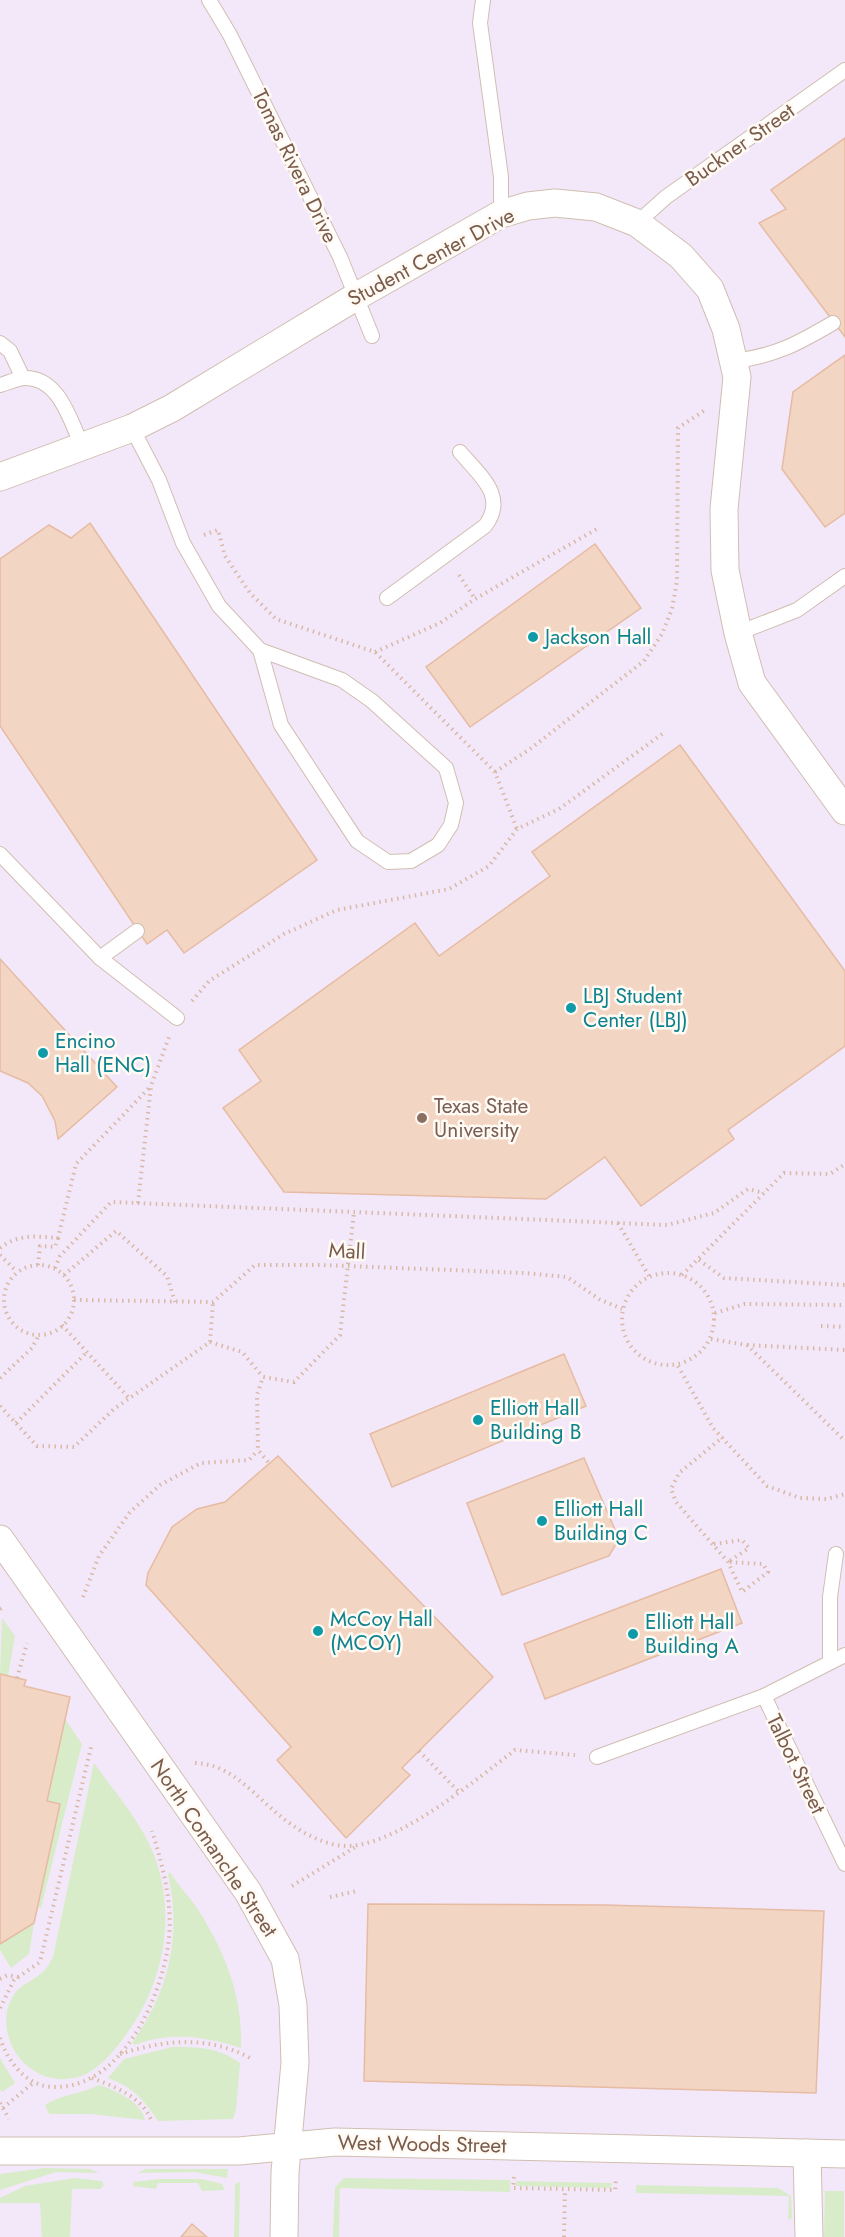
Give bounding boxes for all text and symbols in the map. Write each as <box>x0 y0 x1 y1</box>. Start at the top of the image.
street label: Tomas Rivera Drive <box>245 84 345 248</box>
street label: Buckner Street <box>679 96 801 194</box>
street label: Student Center Drive <box>342 200 520 314</box>
place label: Jackson Hall <box>542 622 651 652</box>
marker: Jackson Hall <box>526 630 540 644</box>
place label: LBJ Student Center (LBJ) <box>583 981 688 1035</box>
marker: LBJ Student Center (LBJ) <box>564 1001 578 1015</box>
place label: Encino Hall (ENC) <box>55 1026 151 1080</box>
marker: Encino Hall (ENC) <box>36 1046 50 1060</box>
place label: Texas State University <box>434 1091 529 1145</box>
marker: Texas State University <box>415 1111 429 1125</box>
street label: Mall <box>328 1235 366 1267</box>
place label: Elliott Hall Building B <box>490 1393 581 1447</box>
marker: Elliott Hall Building B <box>471 1413 485 1427</box>
place label: Elliott Hall Building C <box>554 1494 648 1548</box>
marker: Elliott Hall Building C <box>535 1514 549 1528</box>
place label: McCoy Hall (MCOY) <box>330 1604 433 1658</box>
place label: Elliott Hall Building A <box>645 1607 739 1661</box>
marker: McCoy Hall (MCOY) <box>311 1624 325 1638</box>
marker: Elliott Hall Building A <box>626 1627 640 1641</box>
street label: Talbot Street <box>759 1709 833 1819</box>
street label: North Comanche Street <box>143 1753 285 1943</box>
street label: West Woods Street <box>337 2128 507 2160</box>

